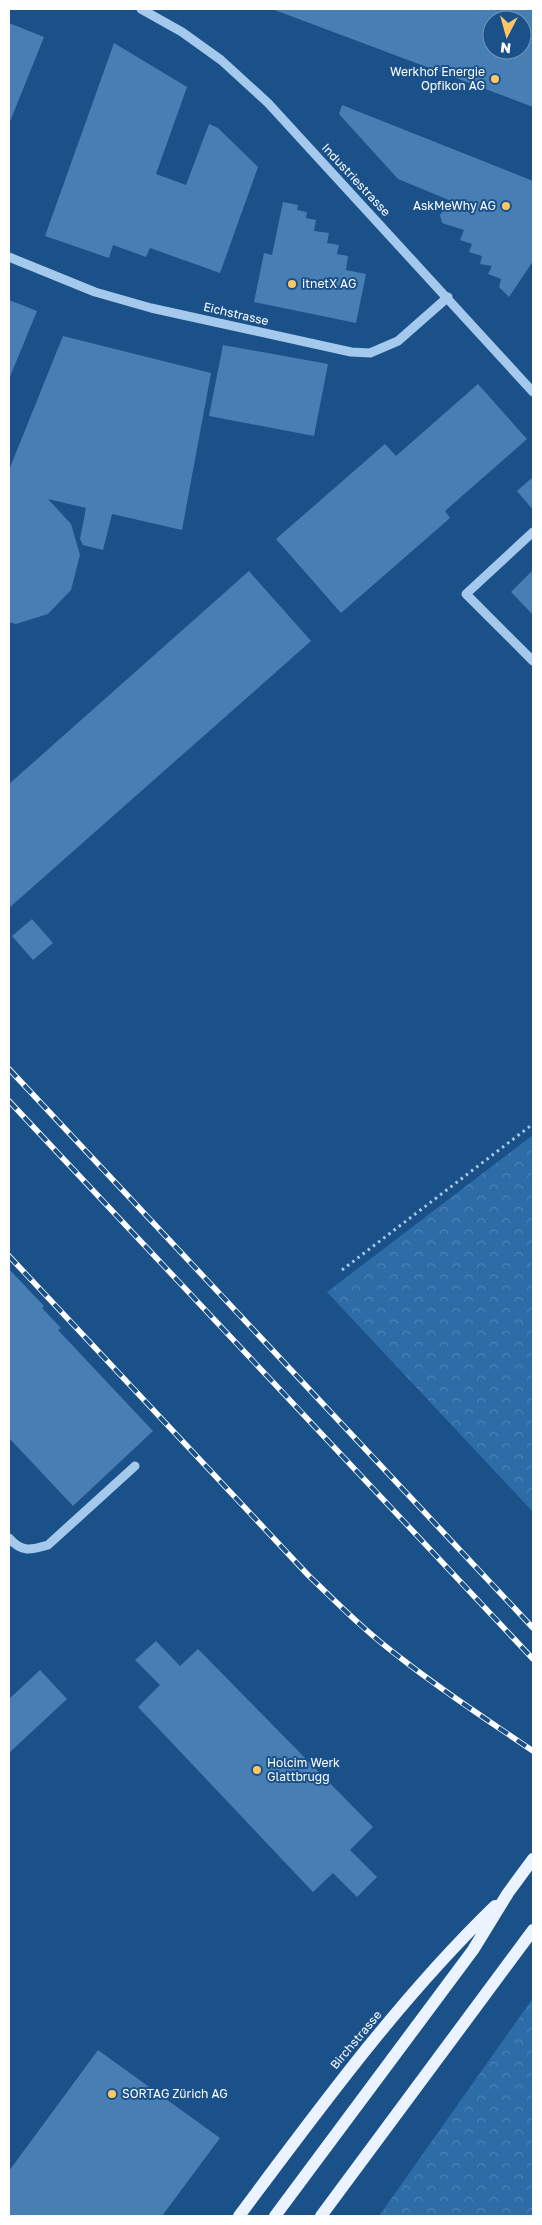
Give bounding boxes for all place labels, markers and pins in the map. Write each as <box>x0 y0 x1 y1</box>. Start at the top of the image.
place label: Werkhof Energie Opfikon AG <box>390 64 485 93</box>
marker: Werkhof Energie Opfikon AG <box>489 73 501 85</box>
place label: AskMeWhy AG <box>413 198 496 213</box>
marker: AskMeWhy AG <box>500 200 512 212</box>
place label: itnetX AG <box>302 276 356 291</box>
marker: itnetX AG <box>286 278 298 290</box>
place label: Holcim Werk Glattbrugg <box>267 1755 340 1784</box>
marker: Holcim Werk Glattbrugg <box>251 1764 263 1776</box>
place label: SORTAG Zürich AG <box>122 2086 228 2101</box>
marker: SORTAG Zürich AG <box>106 2088 118 2100</box>

